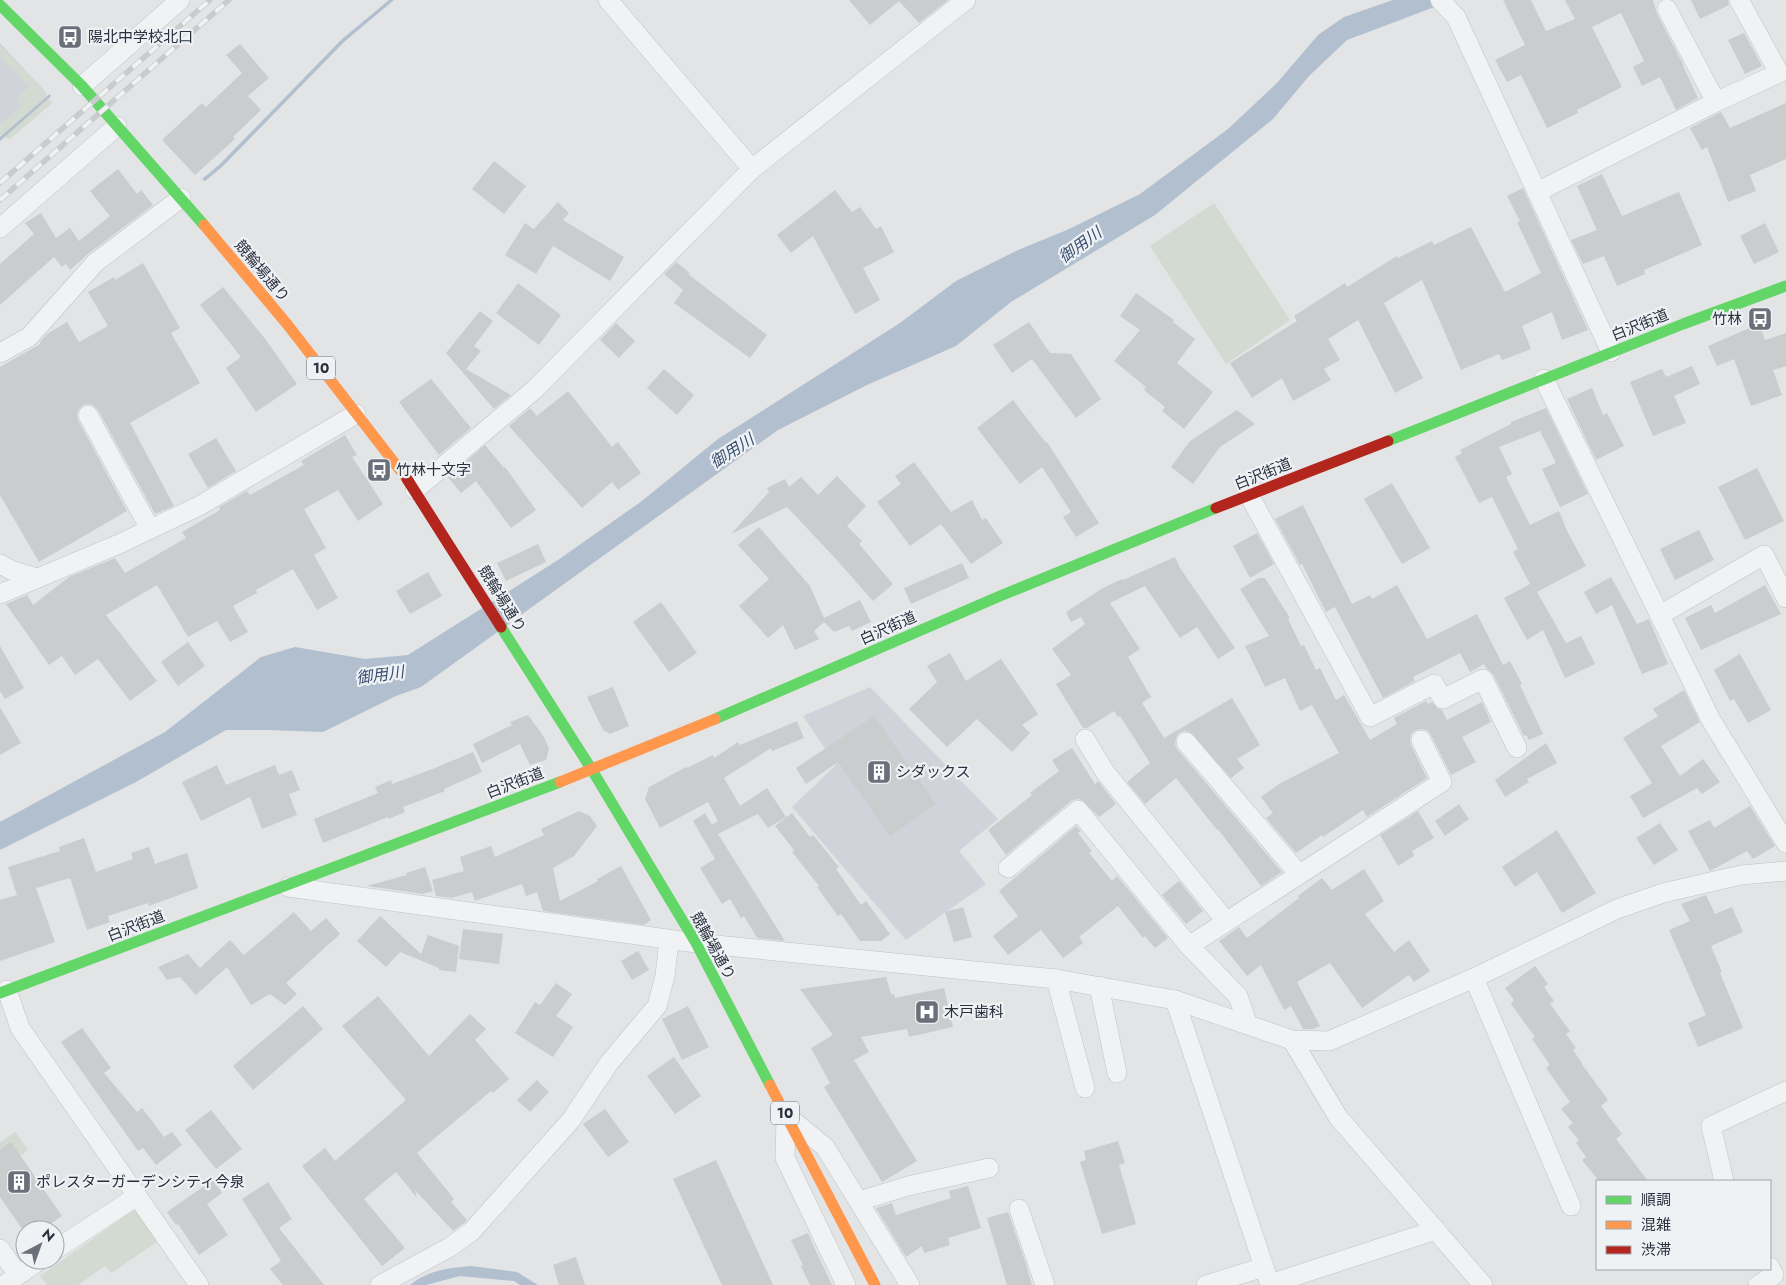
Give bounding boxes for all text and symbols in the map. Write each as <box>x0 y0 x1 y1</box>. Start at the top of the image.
bus stop icon: 陽北中学校北口 <box>57 24 83 50</box>
place label: 陽北中学校北口 <box>88 26 193 48</box>
water label: 御用川 <box>1054 220 1108 268</box>
street label: 競輪場通り <box>229 235 295 307</box>
street label: 白沢街道 <box>1608 304 1672 346</box>
bus stop icon: 竹林 <box>1747 306 1773 332</box>
place label: 竹林 <box>1712 308 1742 330</box>
road number: 10 <box>307 356 335 379</box>
water label: 御用川 <box>706 427 760 474</box>
street label: 白沢街道 <box>1231 453 1295 495</box>
bus stop icon: 竹林十文字 <box>366 457 392 483</box>
place label: 竹林十文字 <box>396 459 471 481</box>
street label: 競輪場通り <box>473 561 531 637</box>
street label: 白沢街道 <box>856 606 920 650</box>
water label: 御用川 <box>355 660 407 690</box>
building icon: シダックス <box>866 759 892 785</box>
place label: シダックス <box>896 761 971 783</box>
street label: 白沢街道 <box>483 762 547 804</box>
street label: 白沢街道 <box>104 905 168 947</box>
street label: 競輪場通り <box>685 908 741 984</box>
hospital icon: 木戸歯科 <box>914 999 940 1025</box>
place label: 木戸歯科 <box>944 1001 1004 1023</box>
road number: 10 <box>771 1102 799 1124</box>
building icon: ポレスターガーデンシティ今泉 <box>6 1169 32 1195</box>
place label: ポレスターガーデンシティ今泉 <box>36 1171 245 1193</box>
legend <box>1596 1180 1771 1270</box>
text: 順調 <box>1641 1189 1671 1211</box>
text: 混雑 <box>1641 1214 1671 1236</box>
north arrow <box>15 1220 65 1270</box>
text: N <box>38 1224 59 1246</box>
text: 渋滞 <box>1641 1239 1671 1261</box>

